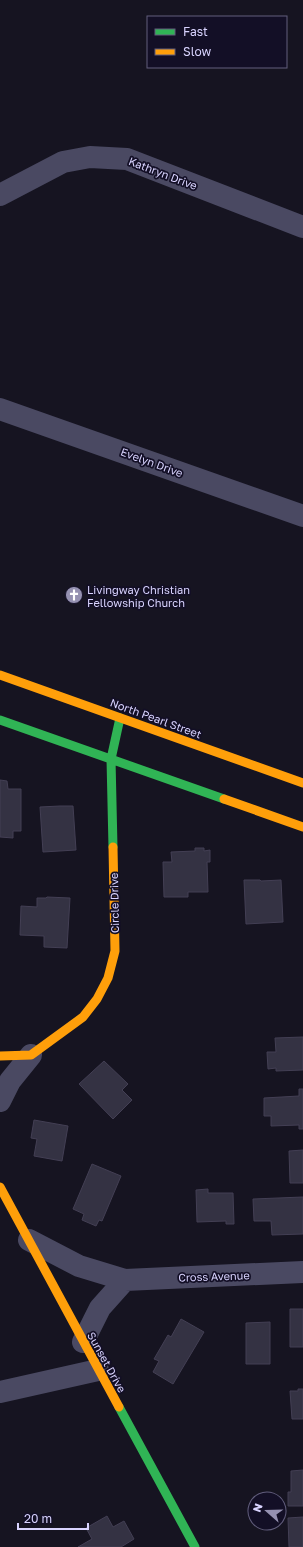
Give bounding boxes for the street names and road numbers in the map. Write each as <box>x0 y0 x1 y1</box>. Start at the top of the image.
street label: Kathryn Drive <box>127 154 199 192</box>
street label: Evelyn Drive <box>119 445 185 479</box>
street label: North Pearl Street <box>109 695 203 741</box>
street label: Circle Drive <box>107 873 121 933</box>
street label: Cross Avenue <box>178 1268 250 1284</box>
street label: Sunset Drive <box>85 1330 129 1394</box>

